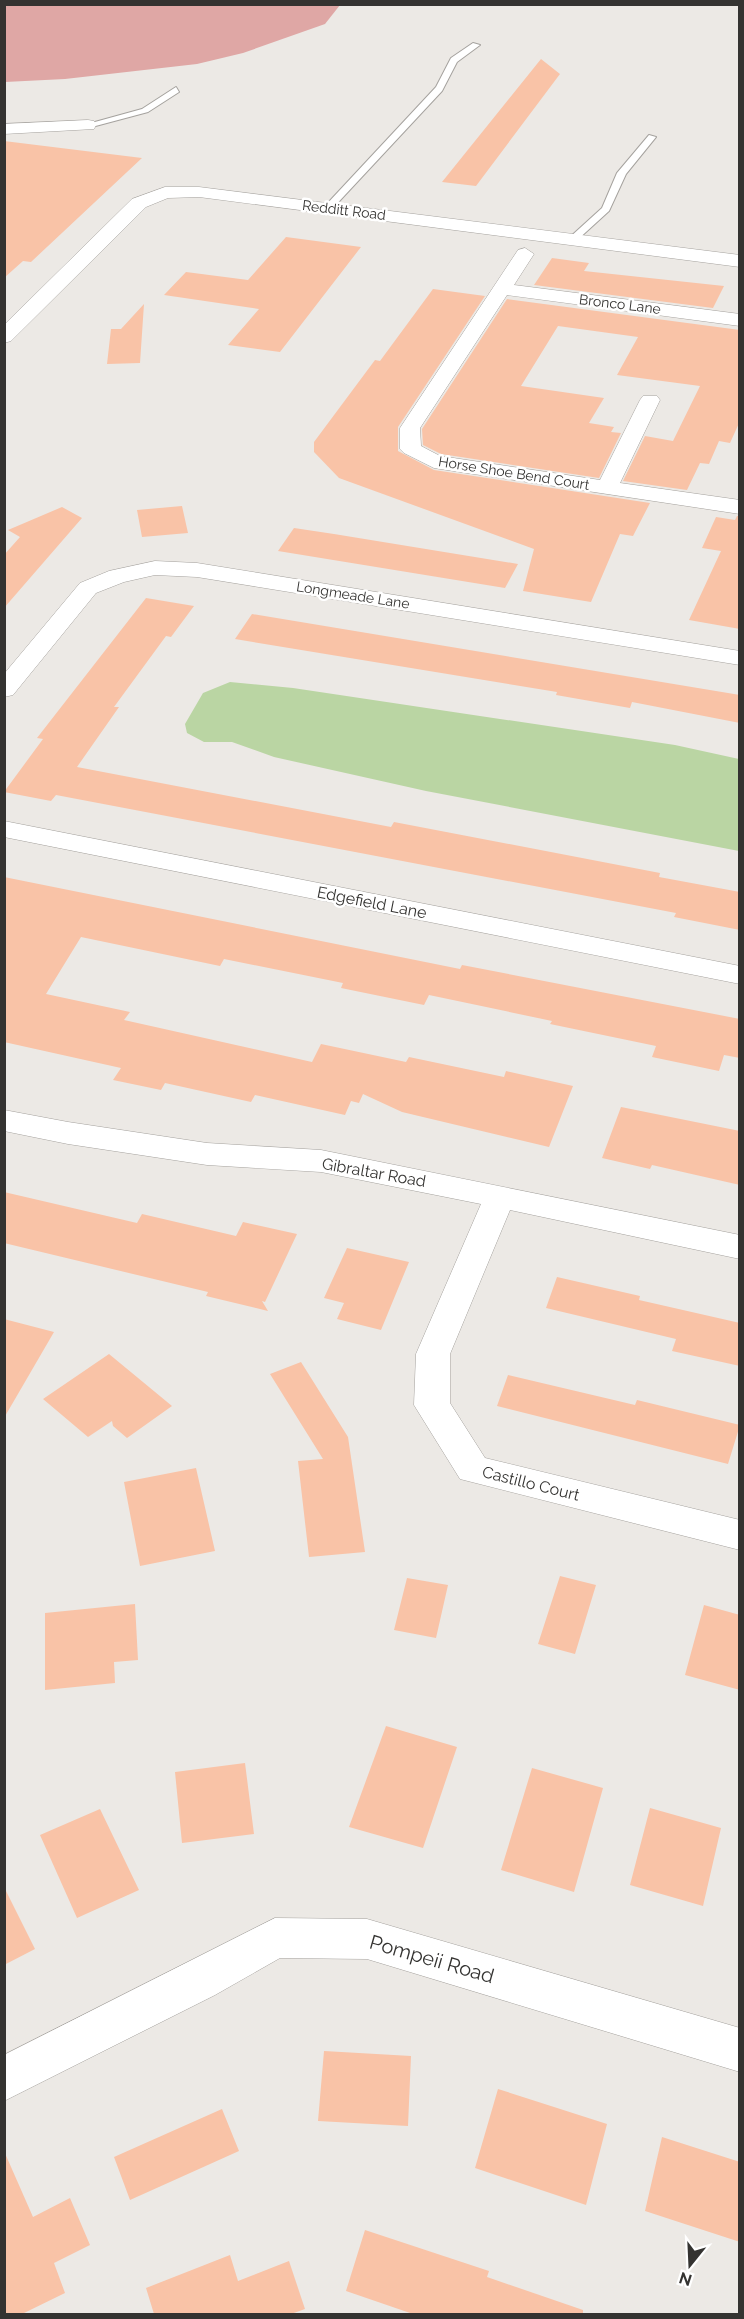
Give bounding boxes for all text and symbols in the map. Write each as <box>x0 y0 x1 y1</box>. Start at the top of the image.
street label: Redditt Road <box>301 197 387 223</box>
street label: Bronco Lane <box>578 291 662 317</box>
street label: Horse Shoe Bend Court <box>437 453 591 493</box>
street label: Longmeade Lane <box>295 578 411 612</box>
street label: Edgefield Lane <box>315 883 428 922</box>
street label: Gibraltar Road <box>320 1154 427 1191</box>
street label: Castillo Court <box>480 1462 582 1505</box>
street label: Pompeii Road <box>367 1930 497 1988</box>
north arrow <box>660 2235 720 2295</box>
text: N <box>677 2268 694 2290</box>

